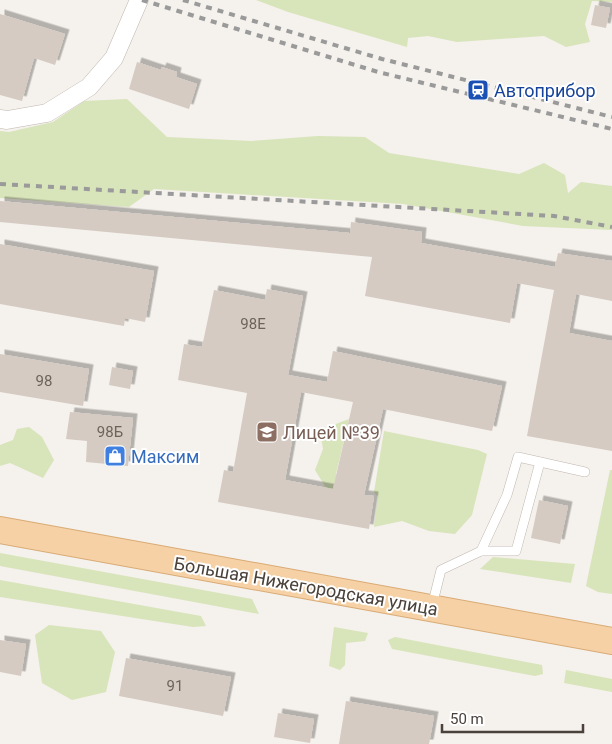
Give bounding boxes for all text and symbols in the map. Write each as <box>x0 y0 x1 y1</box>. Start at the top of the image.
station icon: Автоприбор <box>466 78 490 102</box>
place label: Автоприбор <box>494 80 596 101</box>
house number: 98Е <box>240 315 266 333</box>
house number: 98 <box>36 372 52 390</box>
school or university icon: Лицей №39 <box>255 420 279 444</box>
place label: Лицей №39 <box>283 422 380 443</box>
house number: 98Б <box>97 423 123 441</box>
shop icon: Максим <box>103 444 127 468</box>
place label: Максим <box>131 446 199 467</box>
street label: Большая Нижегородская улица <box>172 552 440 620</box>
house number: 91 <box>167 677 183 695</box>
scale bar <box>442 702 583 734</box>
text: 50 m <box>450 710 484 728</box>

